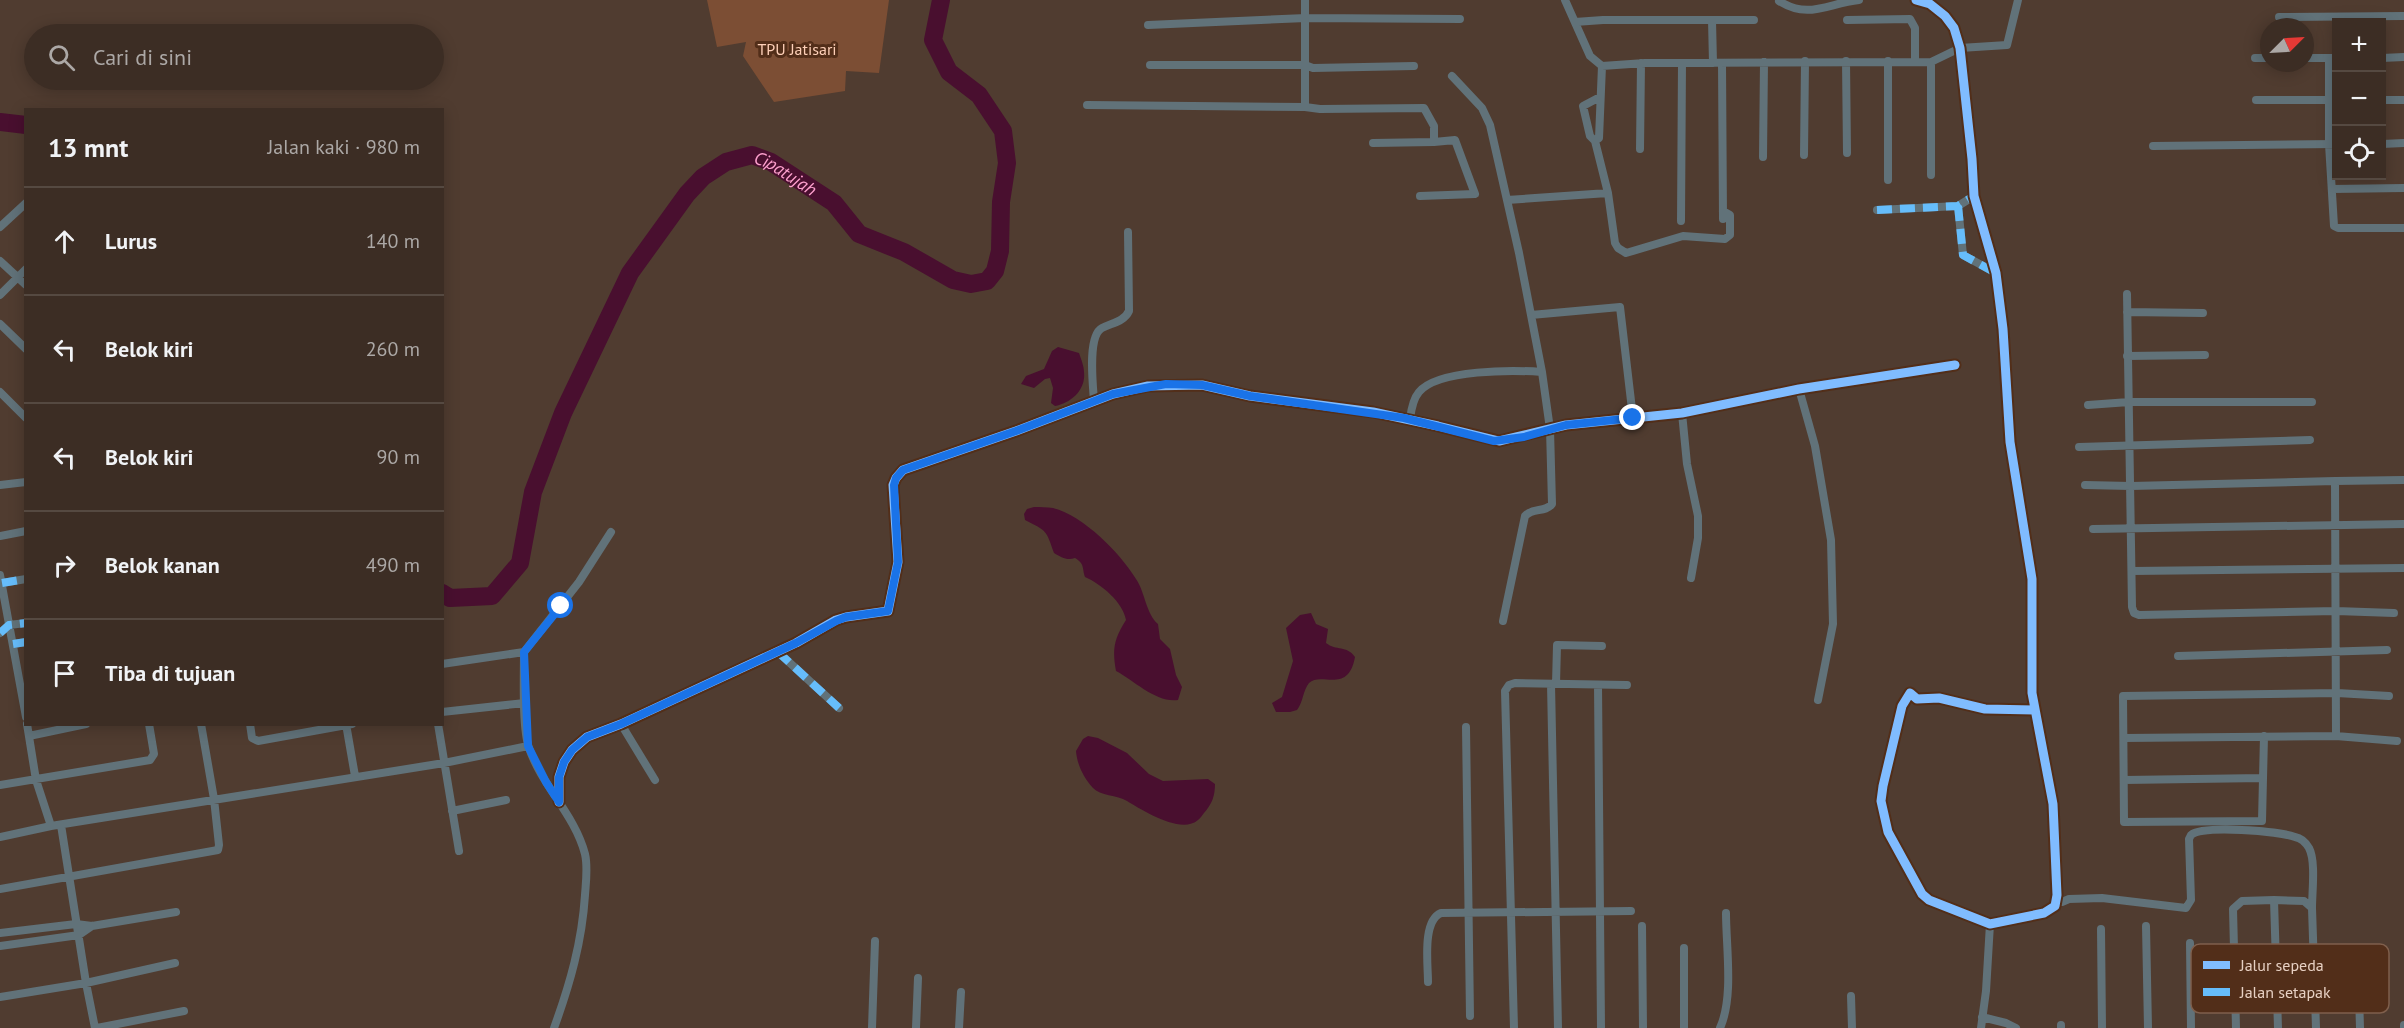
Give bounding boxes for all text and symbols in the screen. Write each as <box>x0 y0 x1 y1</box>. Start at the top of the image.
north arrow <box>2260 18 2314 72</box>
map controls <box>2332 18 2386 180</box>
button: + <box>2332 18 2386 72</box>
search box <box>24 24 444 90</box>
park label: TPU Jatisari <box>757 39 837 59</box>
icon: search <box>45 41 78 74</box>
text: Cari di sini <box>93 43 192 71</box>
button: − <box>2332 72 2386 126</box>
button: locate <box>2332 126 2386 180</box>
text: 13 mnt <box>48 131 128 164</box>
text: Jalan kaki · 980 m <box>267 134 420 160</box>
water label: Cipatujah <box>751 145 822 200</box>
icon: ahead <box>48 225 81 258</box>
text: Lurus <box>105 227 157 255</box>
text: 140 m <box>366 228 420 254</box>
icon: left <box>48 333 81 366</box>
text: Belok kiri <box>105 335 194 363</box>
text: 260 m <box>366 336 420 362</box>
route end <box>1619 404 1645 430</box>
icon: left <box>48 441 81 474</box>
text: Belok kiri <box>105 443 194 471</box>
text: 90 m <box>377 444 420 470</box>
icon: right <box>48 549 81 582</box>
text: Belok kanan <box>105 551 220 579</box>
text: 490 m <box>366 552 420 578</box>
route start <box>547 592 573 618</box>
icon: arrive <box>48 657 81 690</box>
text: Tiba di tujuan <box>105 659 235 687</box>
legend <box>2191 944 2389 1013</box>
text: Jalur sepeda <box>2239 955 2324 975</box>
text: Jalan setapak <box>2239 982 2331 1002</box>

